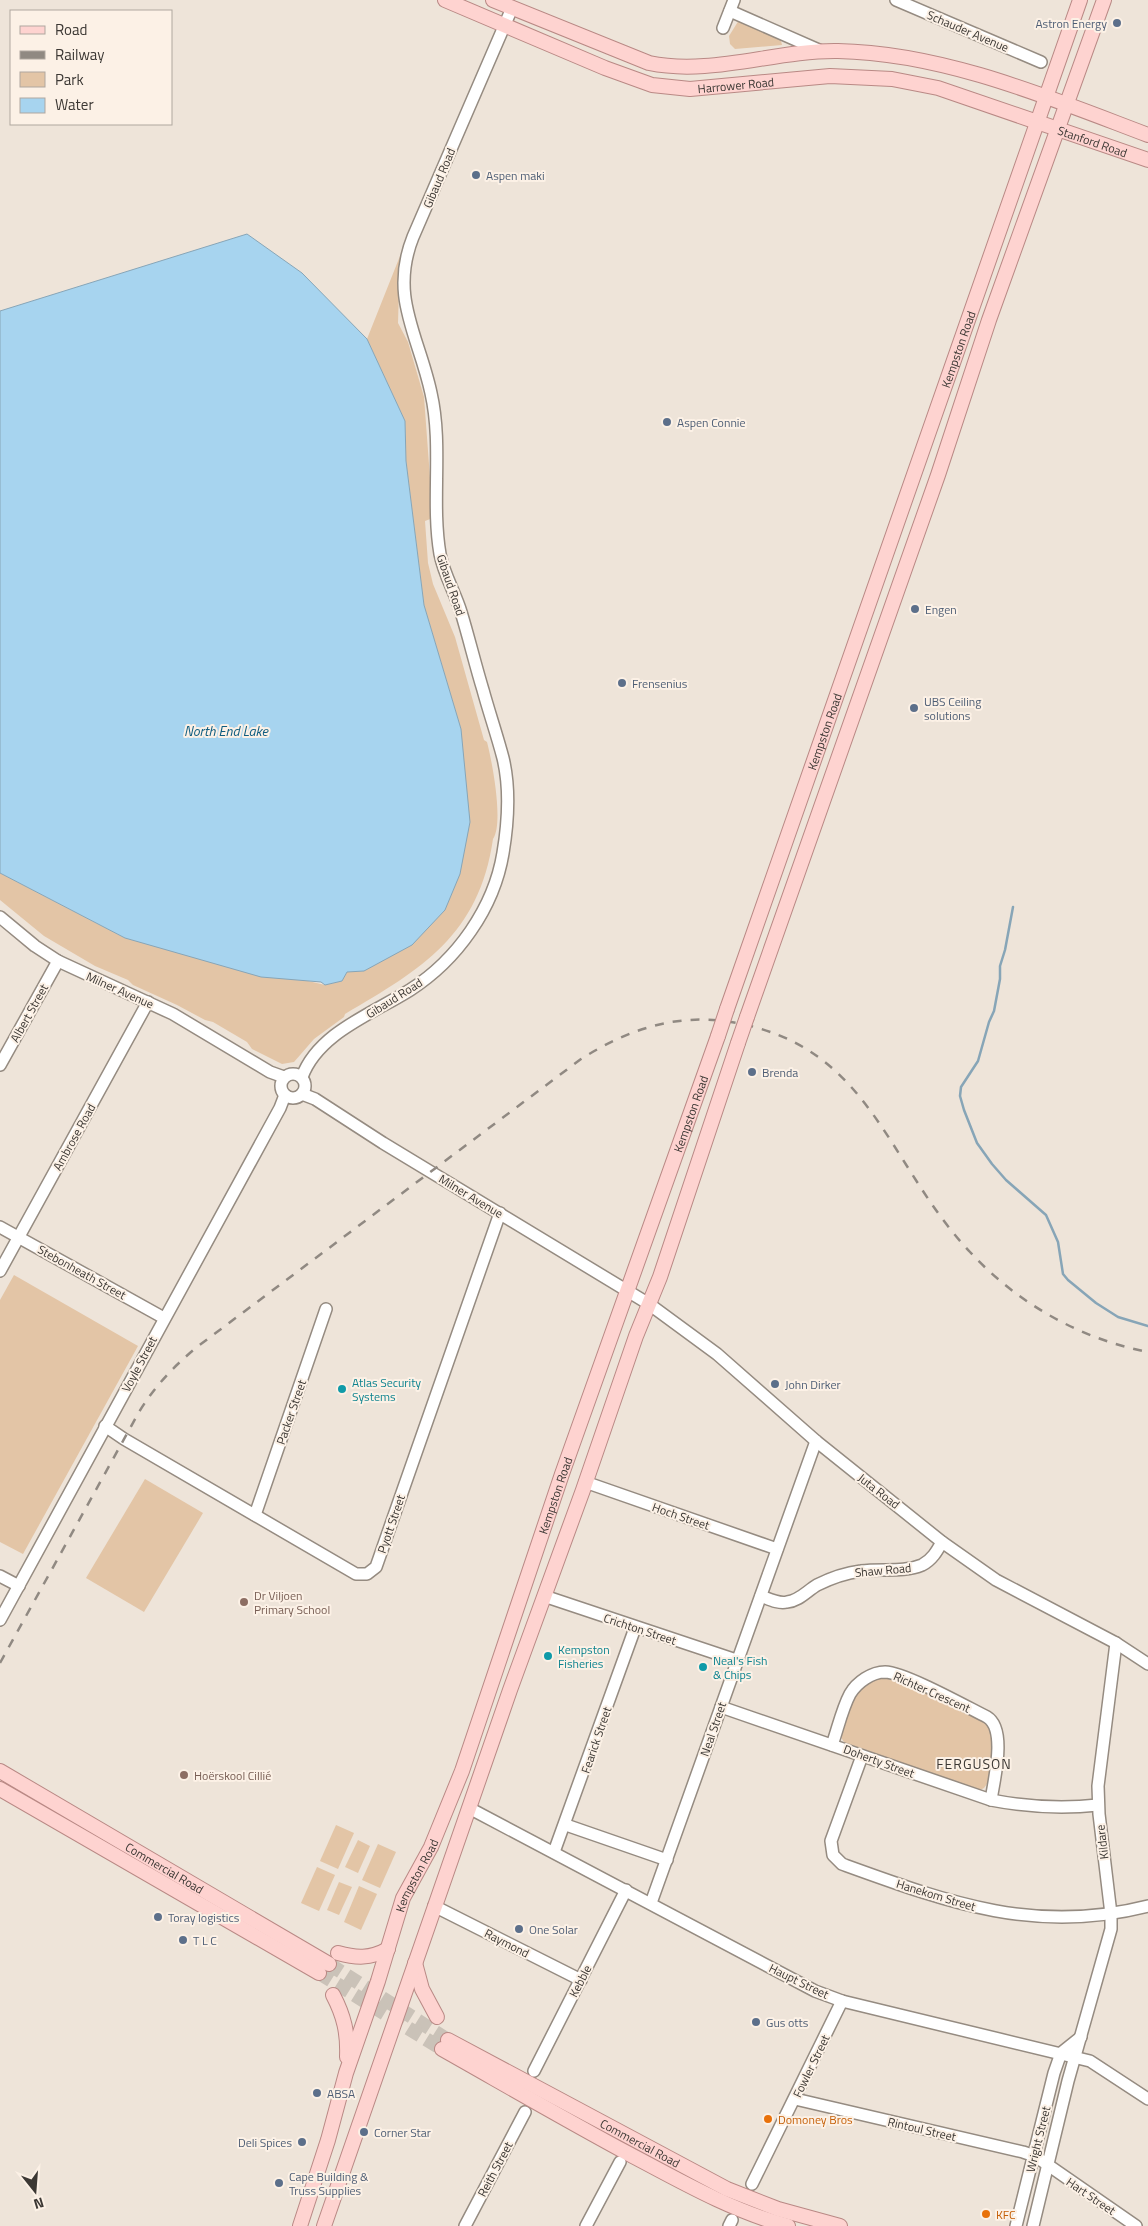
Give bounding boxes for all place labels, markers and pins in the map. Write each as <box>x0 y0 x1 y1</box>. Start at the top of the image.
place label: Astron Energy <box>1035 14 1107 33</box>
marker: Astron Energy <box>1111 17 1123 29</box>
place label: Aspen maki <box>486 166 545 185</box>
marker: Aspen maki <box>470 169 482 181</box>
place label: Aspen Connie <box>677 413 746 432</box>
marker: Aspen Connie <box>661 416 673 428</box>
place label: Engen <box>925 600 957 619</box>
marker: Engen <box>909 603 921 615</box>
place label: Frensenius <box>632 674 688 693</box>
marker: Frensenius <box>616 677 628 689</box>
place label: UBS Ceiling solutions <box>924 692 981 725</box>
marker: UBS Ceiling solutions <box>908 702 920 714</box>
place label: Brenda <box>762 1063 798 1082</box>
marker: Brenda <box>746 1066 758 1078</box>
place label: Atlas Security Systems <box>352 1373 421 1406</box>
place label: John Dirker <box>785 1375 841 1394</box>
marker: John Dirker <box>769 1378 781 1390</box>
marker: Atlas Security Systems <box>336 1383 348 1395</box>
place label: Dr Viljoen Primary School <box>254 1586 330 1619</box>
marker: Dr Viljoen Primary School <box>238 1596 250 1608</box>
place label: Kempston Fisheries <box>558 1640 610 1673</box>
marker: Kempston Fisheries <box>542 1650 554 1662</box>
place label: Neal's Fish & Chips <box>713 1651 768 1684</box>
marker: Neal's Fish & Chips <box>697 1661 709 1673</box>
place label: Hoërskool Cillié <box>194 1766 271 1785</box>
marker: Hoërskool Cillié <box>178 1769 190 1781</box>
place label: Toray logistics <box>168 1908 240 1927</box>
marker: Toray logistics <box>152 1911 164 1923</box>
place label: One Solar <box>529 1920 578 1939</box>
marker: One Solar <box>513 1923 525 1935</box>
place label: T L C <box>193 1931 217 1950</box>
marker: T L C <box>177 1934 189 1946</box>
place label: Gus otts <box>766 2013 809 2032</box>
marker: Gus otts <box>750 2016 762 2028</box>
place label: ABSA <box>327 2084 355 2103</box>
marker: ABSA <box>311 2087 323 2099</box>
place label: Domoney Bros <box>778 2110 853 2129</box>
marker: Domoney Bros <box>762 2113 774 2125</box>
place label: Corner Star <box>374 2123 431 2142</box>
marker: Corner Star <box>358 2126 370 2138</box>
place label: Deli Spices <box>238 2133 292 2152</box>
marker: Deli Spices <box>296 2136 308 2148</box>
place label: Cape Building & Truss Supplies <box>289 2167 369 2200</box>
marker: Cape Building & Truss Supplies <box>273 2177 285 2189</box>
place label: KFC <box>996 2205 1016 2224</box>
marker: KFC <box>980 2208 992 2220</box>

